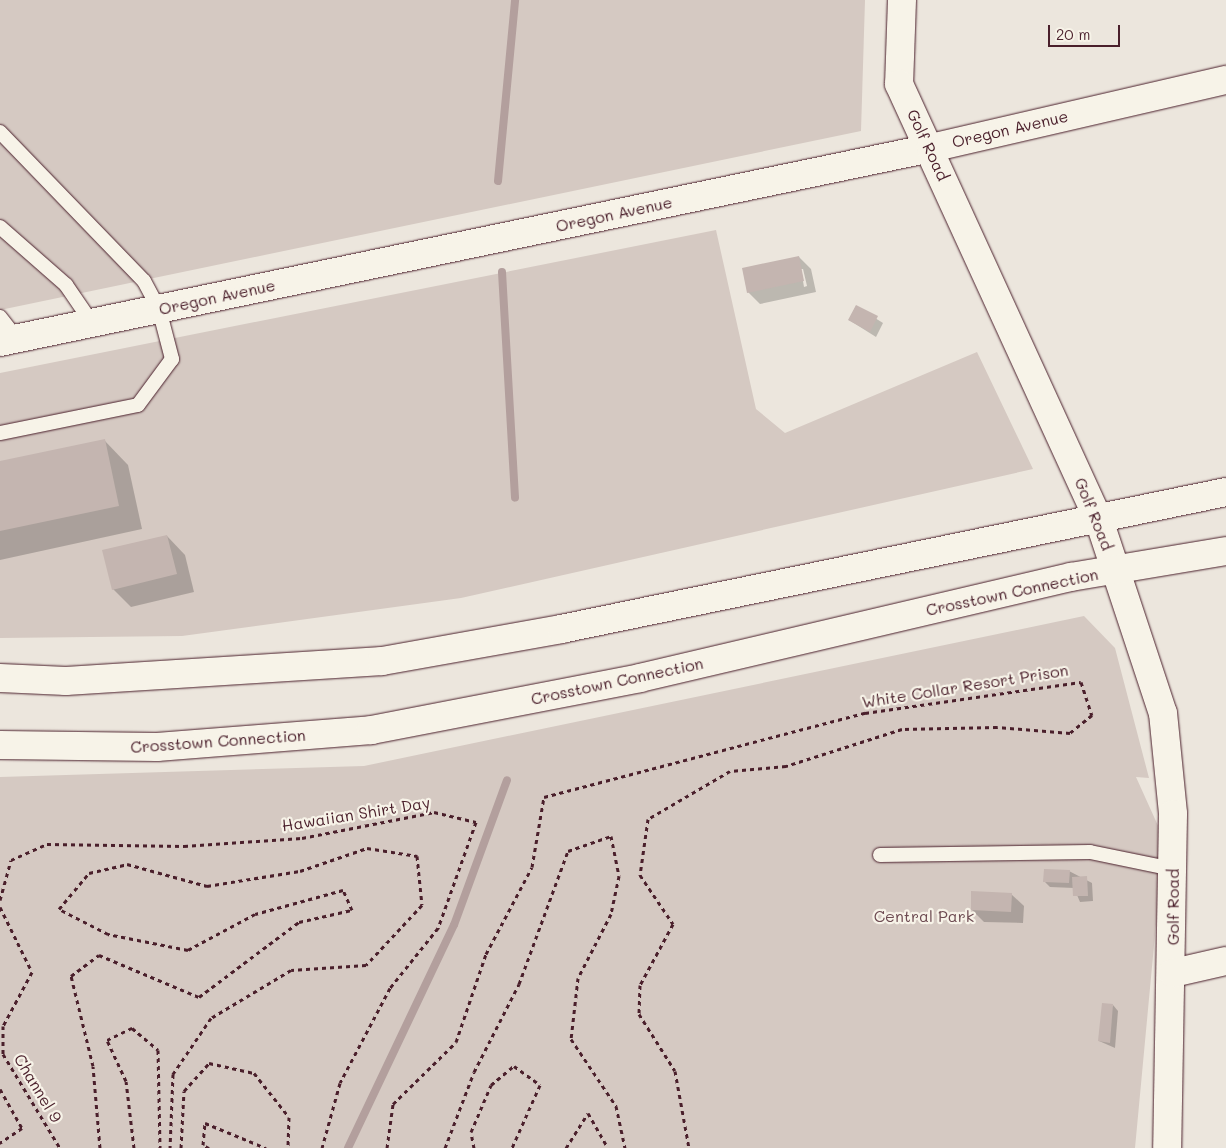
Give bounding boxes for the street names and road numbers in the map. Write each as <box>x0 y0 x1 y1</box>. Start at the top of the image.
street label: Golf Road <box>903 106 953 184</box>
street label: Oregon Avenue <box>950 106 1070 152</box>
street label: Oregon Avenue <box>554 192 674 236</box>
street label: Oregon Avenue <box>157 275 277 319</box>
street label: Golf Road <box>1071 475 1117 553</box>
street label: Crosstown Connection <box>924 564 1100 620</box>
street label: Crosstown Connection <box>529 653 705 709</box>
street label: White Collar Resort Prison <box>861 660 1069 712</box>
street label: Crosstown Connection <box>130 725 306 757</box>
street label: Hawaiian Shirt Day <box>280 793 432 835</box>
street label: Golf Road <box>1163 869 1183 945</box>
street label: Channel 9 <box>10 1050 66 1126</box>

